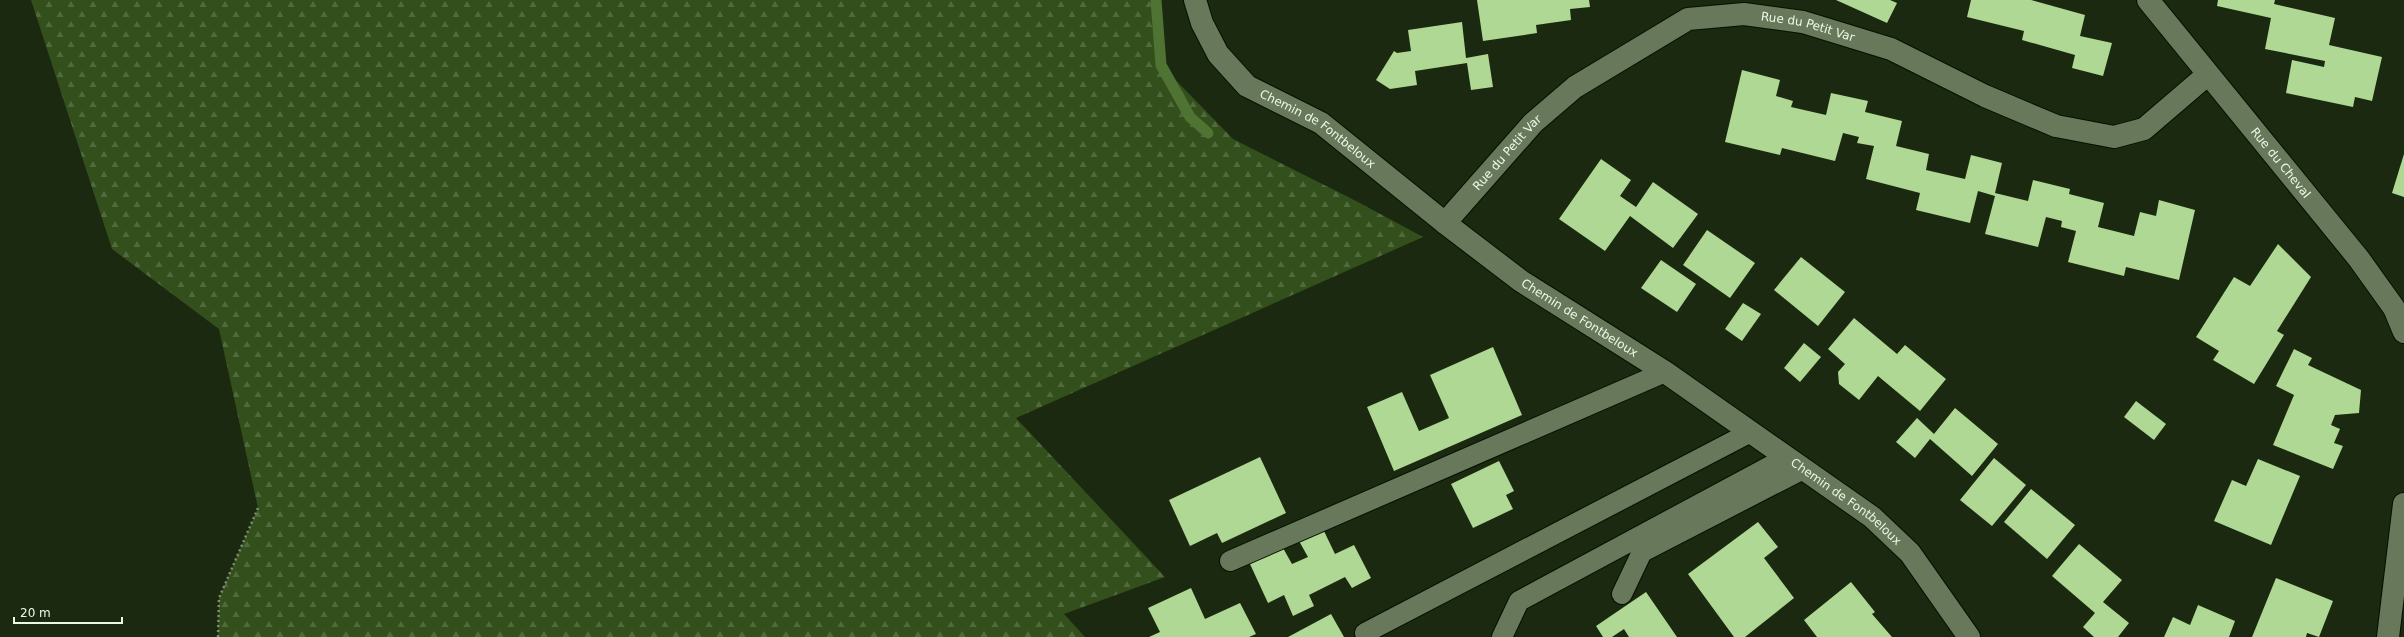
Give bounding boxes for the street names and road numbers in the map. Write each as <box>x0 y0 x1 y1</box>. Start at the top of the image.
street label: Rue du Petit Var <box>1760 9 1857 45</box>
street label: Chemin de Fontbeloux <box>1257 87 1378 171</box>
street label: Rue du Petit Var <box>1470 112 1544 193</box>
street label: Rue du Cheval <box>2248 125 2314 201</box>
street label: Chemin de Fontbeloux <box>1519 276 1640 360</box>
street label: Chemin de Fontbeloux <box>1788 455 1904 548</box>

